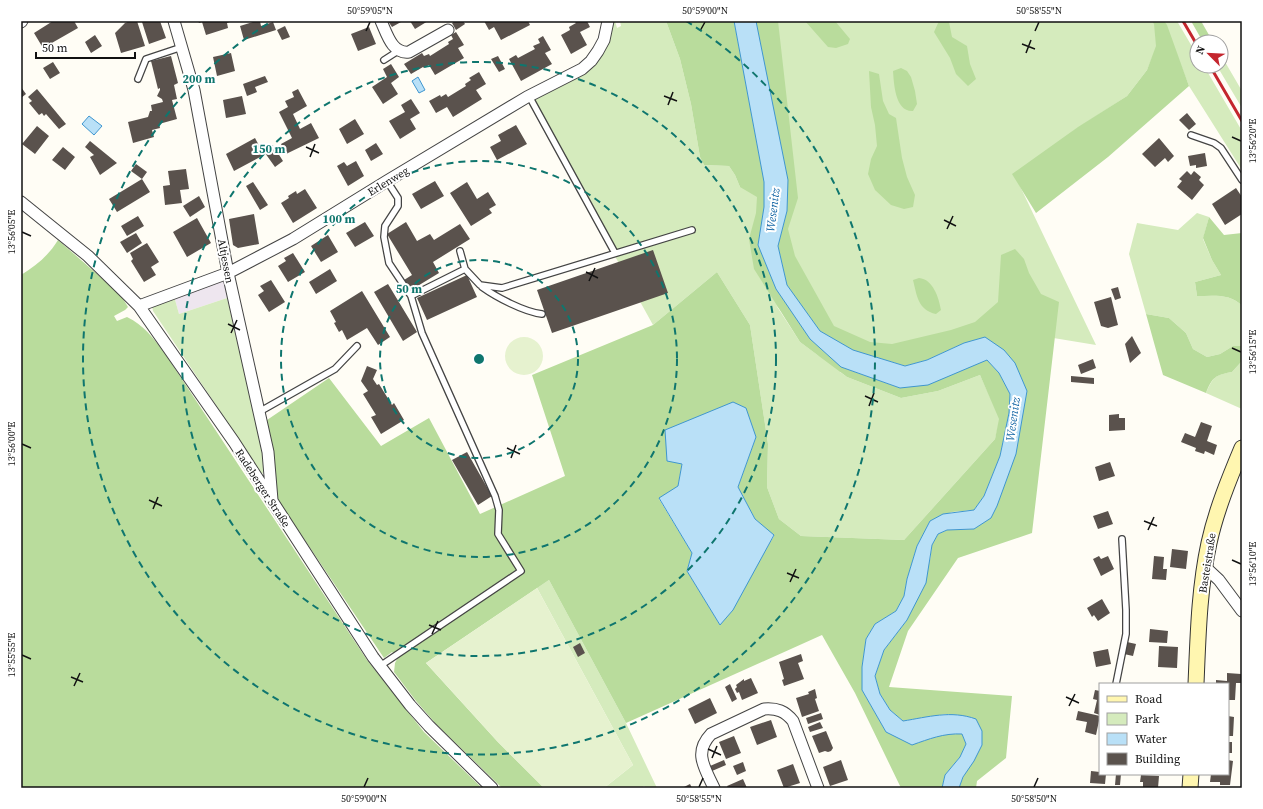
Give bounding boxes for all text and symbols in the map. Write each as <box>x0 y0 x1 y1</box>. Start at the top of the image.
text: 50°59'05"N <box>347 4 393 17</box>
text: 50°59'00"N <box>682 4 728 17</box>
text: 50°58'55"N <box>1016 4 1062 17</box>
scale bar <box>36 34 135 60</box>
north arrow <box>1189 34 1229 74</box>
text: 50 m <box>42 40 68 56</box>
text: N <box>1192 43 1209 57</box>
text: 200 m <box>183 71 216 87</box>
text: 13°56'20"E <box>1246 119 1259 163</box>
text: 150 m <box>253 141 286 157</box>
street label: Erlenweg <box>365 163 412 200</box>
water label: Wesenitz <box>762 187 784 233</box>
text: 13°56'05"E <box>5 210 18 254</box>
text: 100 m <box>323 211 356 227</box>
street label: Altjessen <box>214 238 237 285</box>
text: 50 m <box>396 281 422 297</box>
text: 13°56'15"E <box>1246 330 1259 374</box>
centre of rings <box>472 352 486 366</box>
water label: Wesenitz <box>1002 396 1024 442</box>
text: 13°56'00"E <box>5 422 18 466</box>
street label: Radeberger Straße <box>232 446 294 531</box>
street label: Basteistraße <box>1195 532 1220 594</box>
text: 13°56'10"E <box>1246 542 1259 586</box>
text: 13°55'55"E <box>5 633 18 677</box>
legend <box>1099 683 1229 775</box>
text: Road <box>1135 691 1162 707</box>
text: Park <box>1135 711 1160 727</box>
text: Water <box>1135 731 1167 747</box>
text: Building <box>1135 751 1180 767</box>
text: 50°59'00"N <box>341 792 387 805</box>
text: 50°58'55"N <box>676 792 722 805</box>
text: 50°58'50"N <box>1011 792 1057 805</box>

